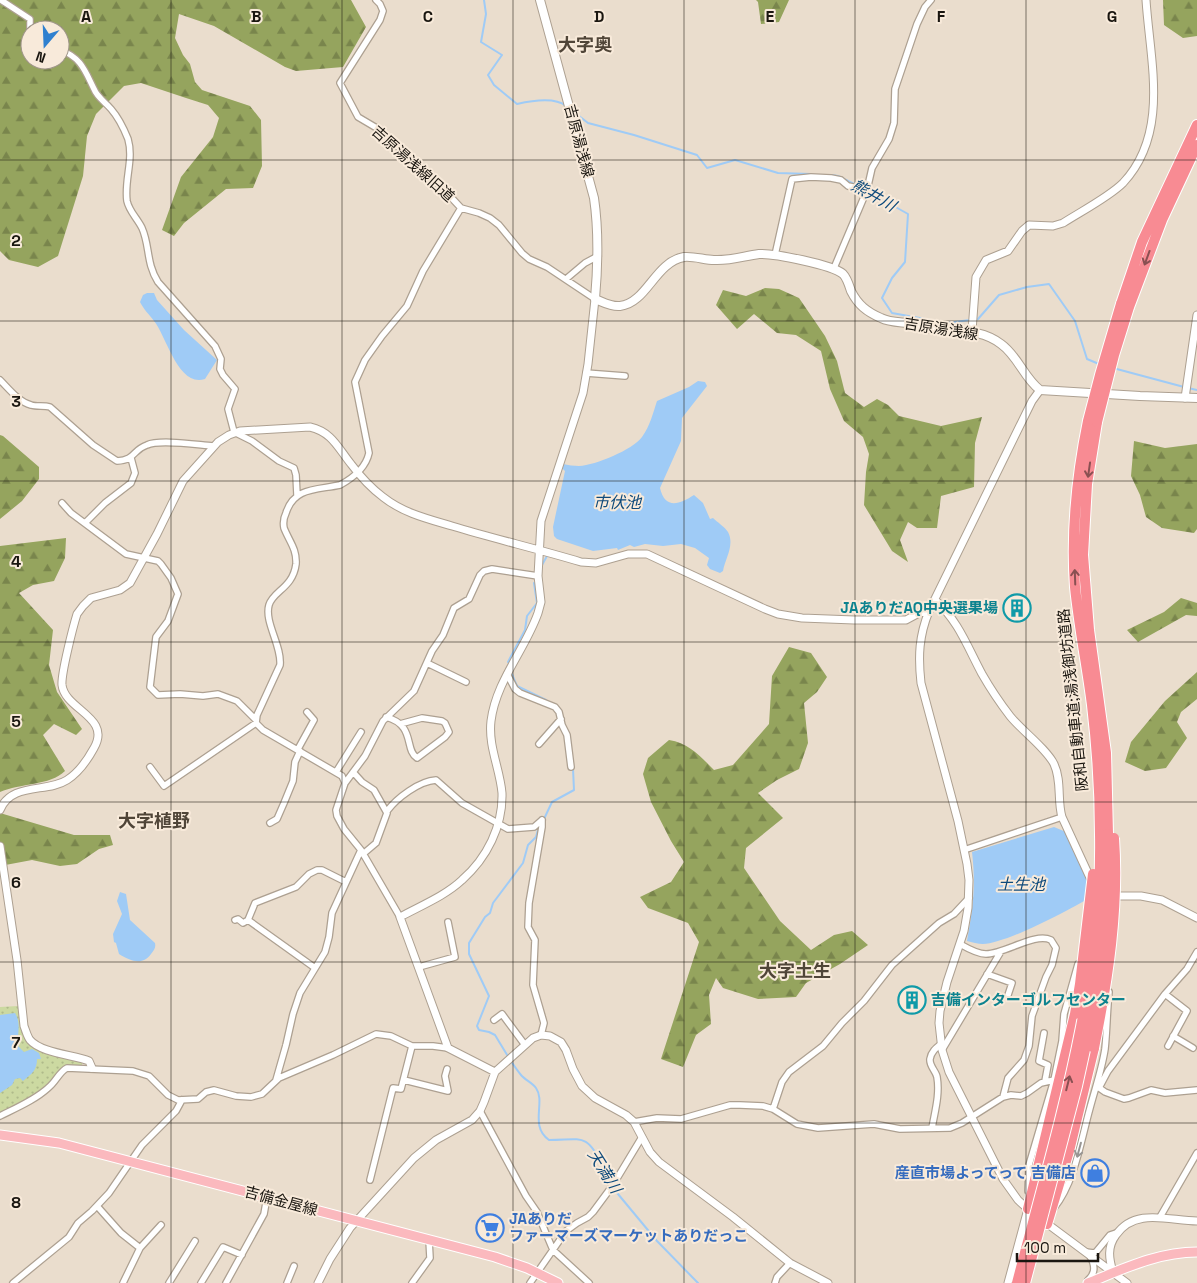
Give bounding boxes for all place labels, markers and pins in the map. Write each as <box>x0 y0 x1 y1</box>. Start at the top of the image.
building icon: JAありだAQ中央選果場 <box>1002 593 1032 623</box>
place label: JAありだAQ中央選果場 <box>840 598 998 617</box>
building icon: 吉備インターゴルフセンター <box>897 985 927 1015</box>
place label: 吉備インターゴルフセンター <box>931 990 1126 1009</box>
shop icon: 産直市場よってって 吉備店 <box>1080 1158 1110 1188</box>
place label: 産直市場よってって 吉備店 <box>895 1163 1076 1182</box>
place label: JAありだ ファーマーズマーケットありだっこ <box>509 1209 748 1245</box>
supermarket icon: JAありだ ファーマーズマーケットありだっこ <box>475 1213 505 1243</box>

